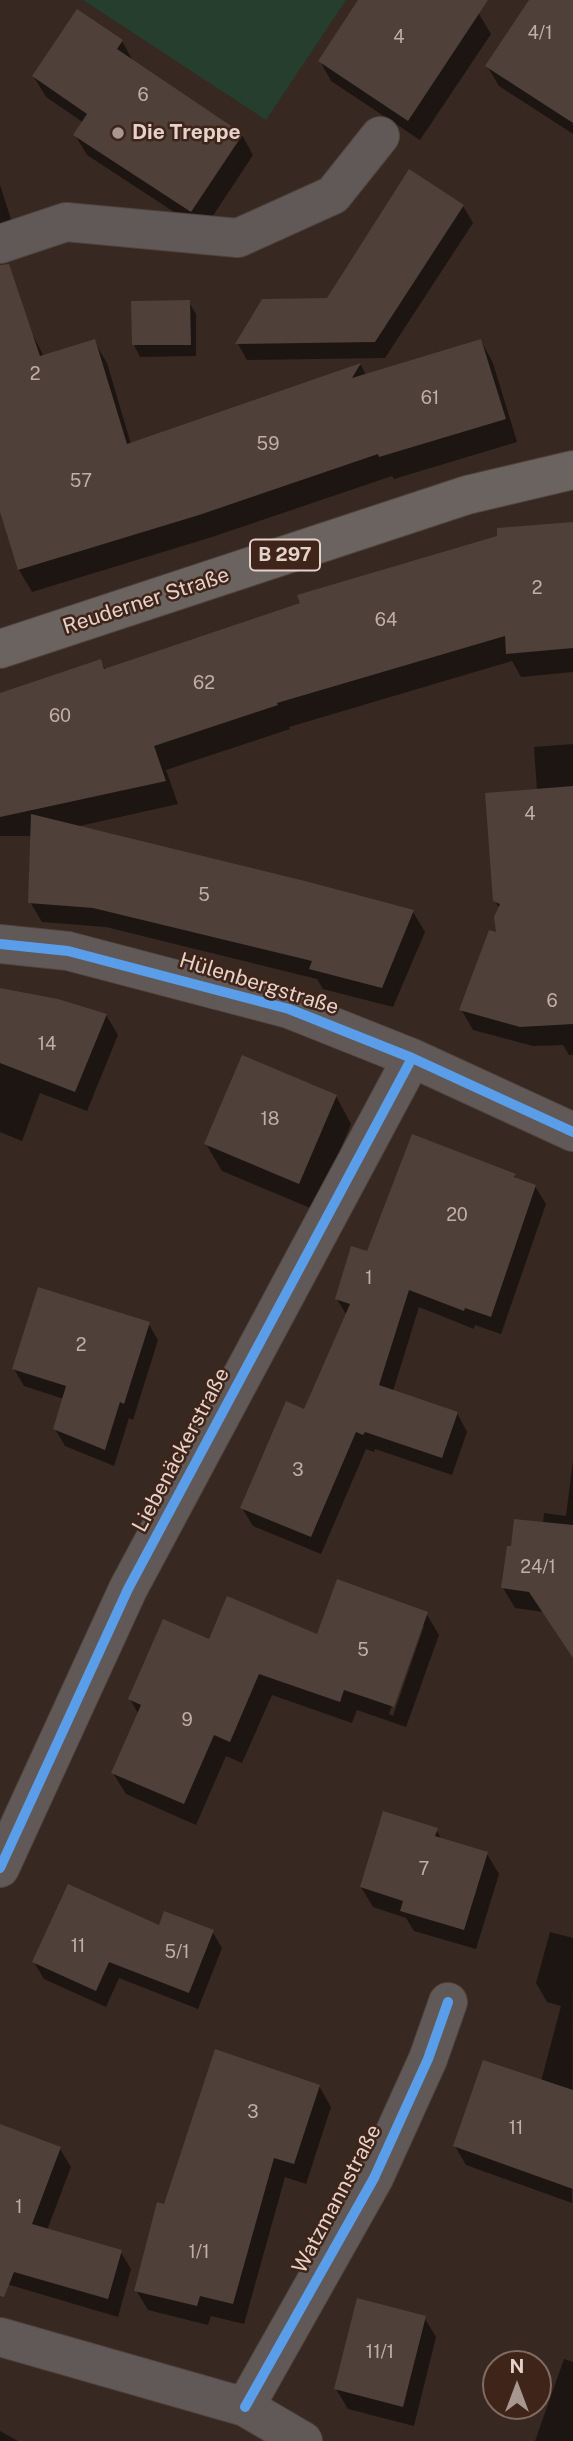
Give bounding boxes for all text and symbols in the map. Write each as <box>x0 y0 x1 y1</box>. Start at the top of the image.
house number: 4/1 <box>528 22 552 44</box>
house number: 4 <box>393 26 405 48</box>
house number: 6 <box>137 84 149 106</box>
place label: Die Treppe <box>132 120 241 146</box>
marker: Die Treppe <box>110 125 126 141</box>
house number: 2 <box>30 363 40 385</box>
house number: 61 <box>421 387 439 409</box>
house number: 59 <box>257 433 279 455</box>
house number: 57 <box>70 470 92 492</box>
road number: B 297 <box>250 540 320 570</box>
street label: Reuderner Straße <box>60 562 232 640</box>
house number: 2 <box>532 577 542 599</box>
house number: 64 <box>375 609 397 631</box>
house number: 62 <box>193 672 215 694</box>
house number: 60 <box>49 705 71 727</box>
house number: 4 <box>524 803 536 825</box>
house number: 5 <box>198 884 210 906</box>
street label: Hülenbergstraße <box>176 948 342 1020</box>
house number: 6 <box>546 990 558 1012</box>
house number: 14 <box>38 1033 56 1055</box>
house number: 18 <box>261 1108 279 1130</box>
house number: 20 <box>446 1204 468 1226</box>
house number: 1 <box>365 1267 373 1289</box>
house number: 2 <box>76 1334 86 1356</box>
street label: Liebenäckerstraße <box>127 1364 235 1536</box>
house number: 3 <box>292 1459 304 1481</box>
house number: 24/1 <box>520 1556 556 1578</box>
house number: 5 <box>357 1639 369 1661</box>
house number: 9 <box>181 1709 193 1731</box>
house number: 7 <box>419 1858 429 1880</box>
house number: 11 <box>71 1935 85 1957</box>
house number: 5/1 <box>164 1941 190 1963</box>
house number: 3 <box>247 2101 259 2123</box>
house number: 11 <box>509 2117 523 2139</box>
street label: Watzmannstraße <box>287 2120 387 2278</box>
house number: 1 <box>15 2196 23 2218</box>
house number: 1/1 <box>189 2241 209 2263</box>
house number: 11/1 <box>366 2341 394 2363</box>
north arrow <box>482 2350 552 2420</box>
text: N <box>510 2355 524 2377</box>

